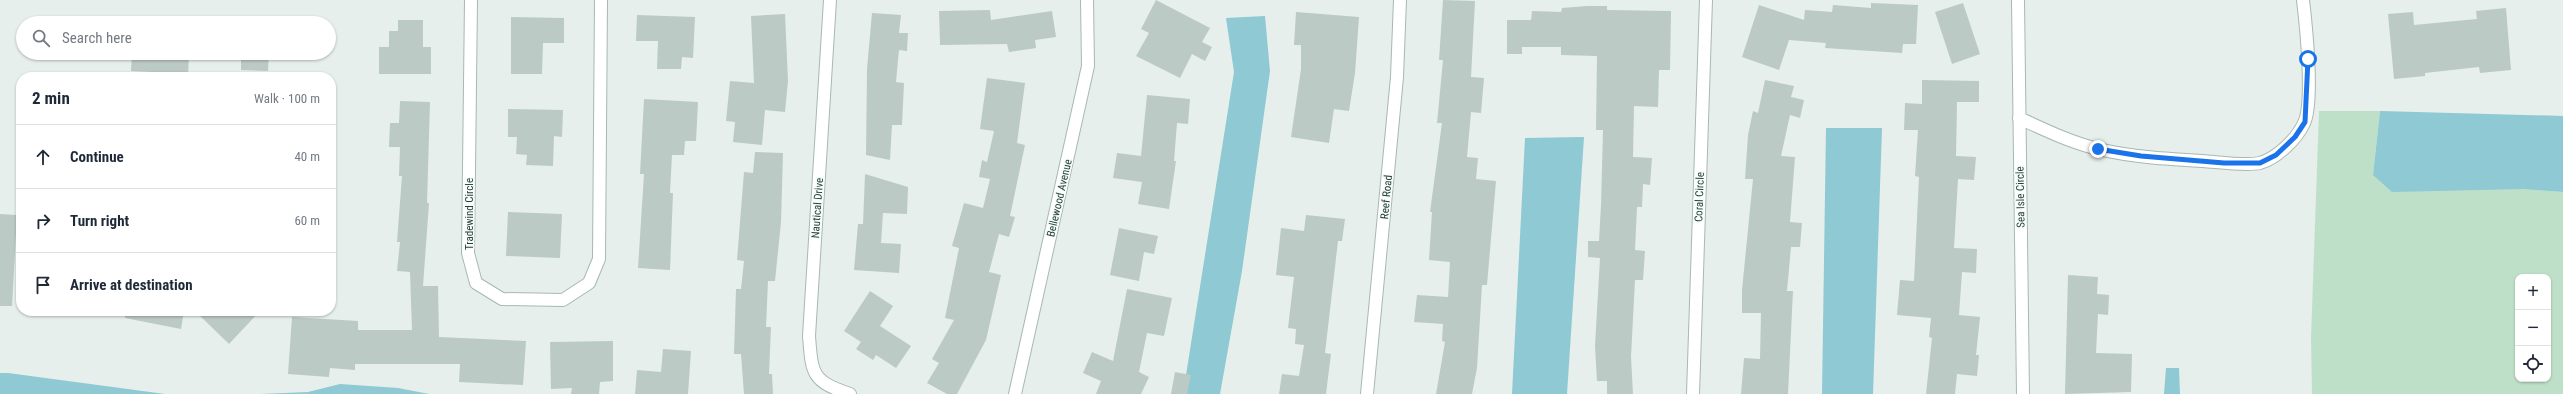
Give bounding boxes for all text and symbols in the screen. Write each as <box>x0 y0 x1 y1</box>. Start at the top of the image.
search box <box>16 16 336 60</box>
icon: search <box>30 27 52 49</box>
text: Search here <box>62 29 132 47</box>
route start <box>2299 50 2317 68</box>
text: 2 min <box>32 88 70 108</box>
text: Walk · 100 m <box>254 91 320 106</box>
route end <box>2089 140 2107 158</box>
icon: ahead <box>32 146 54 168</box>
text: Continue <box>70 148 124 166</box>
text: 40 m <box>294 149 320 164</box>
street label: Bellewood Avenue <box>1044 158 1075 238</box>
street label: Sea Isle Circle <box>2013 166 2028 228</box>
street label: Coral Circle <box>1692 172 1707 222</box>
street label: Reef Road <box>1378 174 1395 220</box>
street label: Nautical Drive <box>809 177 826 239</box>
street label: Tradewind Circle <box>463 178 476 250</box>
icon: right <box>32 210 54 232</box>
text: Turn right <box>70 212 129 230</box>
text: 60 m <box>294 213 320 228</box>
icon: arrive <box>32 274 54 296</box>
map controls <box>2515 274 2551 382</box>
button: + <box>2515 274 2551 310</box>
text: Arrive at destination <box>70 276 193 294</box>
button: − <box>2515 310 2551 346</box>
button: locate <box>2515 346 2551 382</box>

